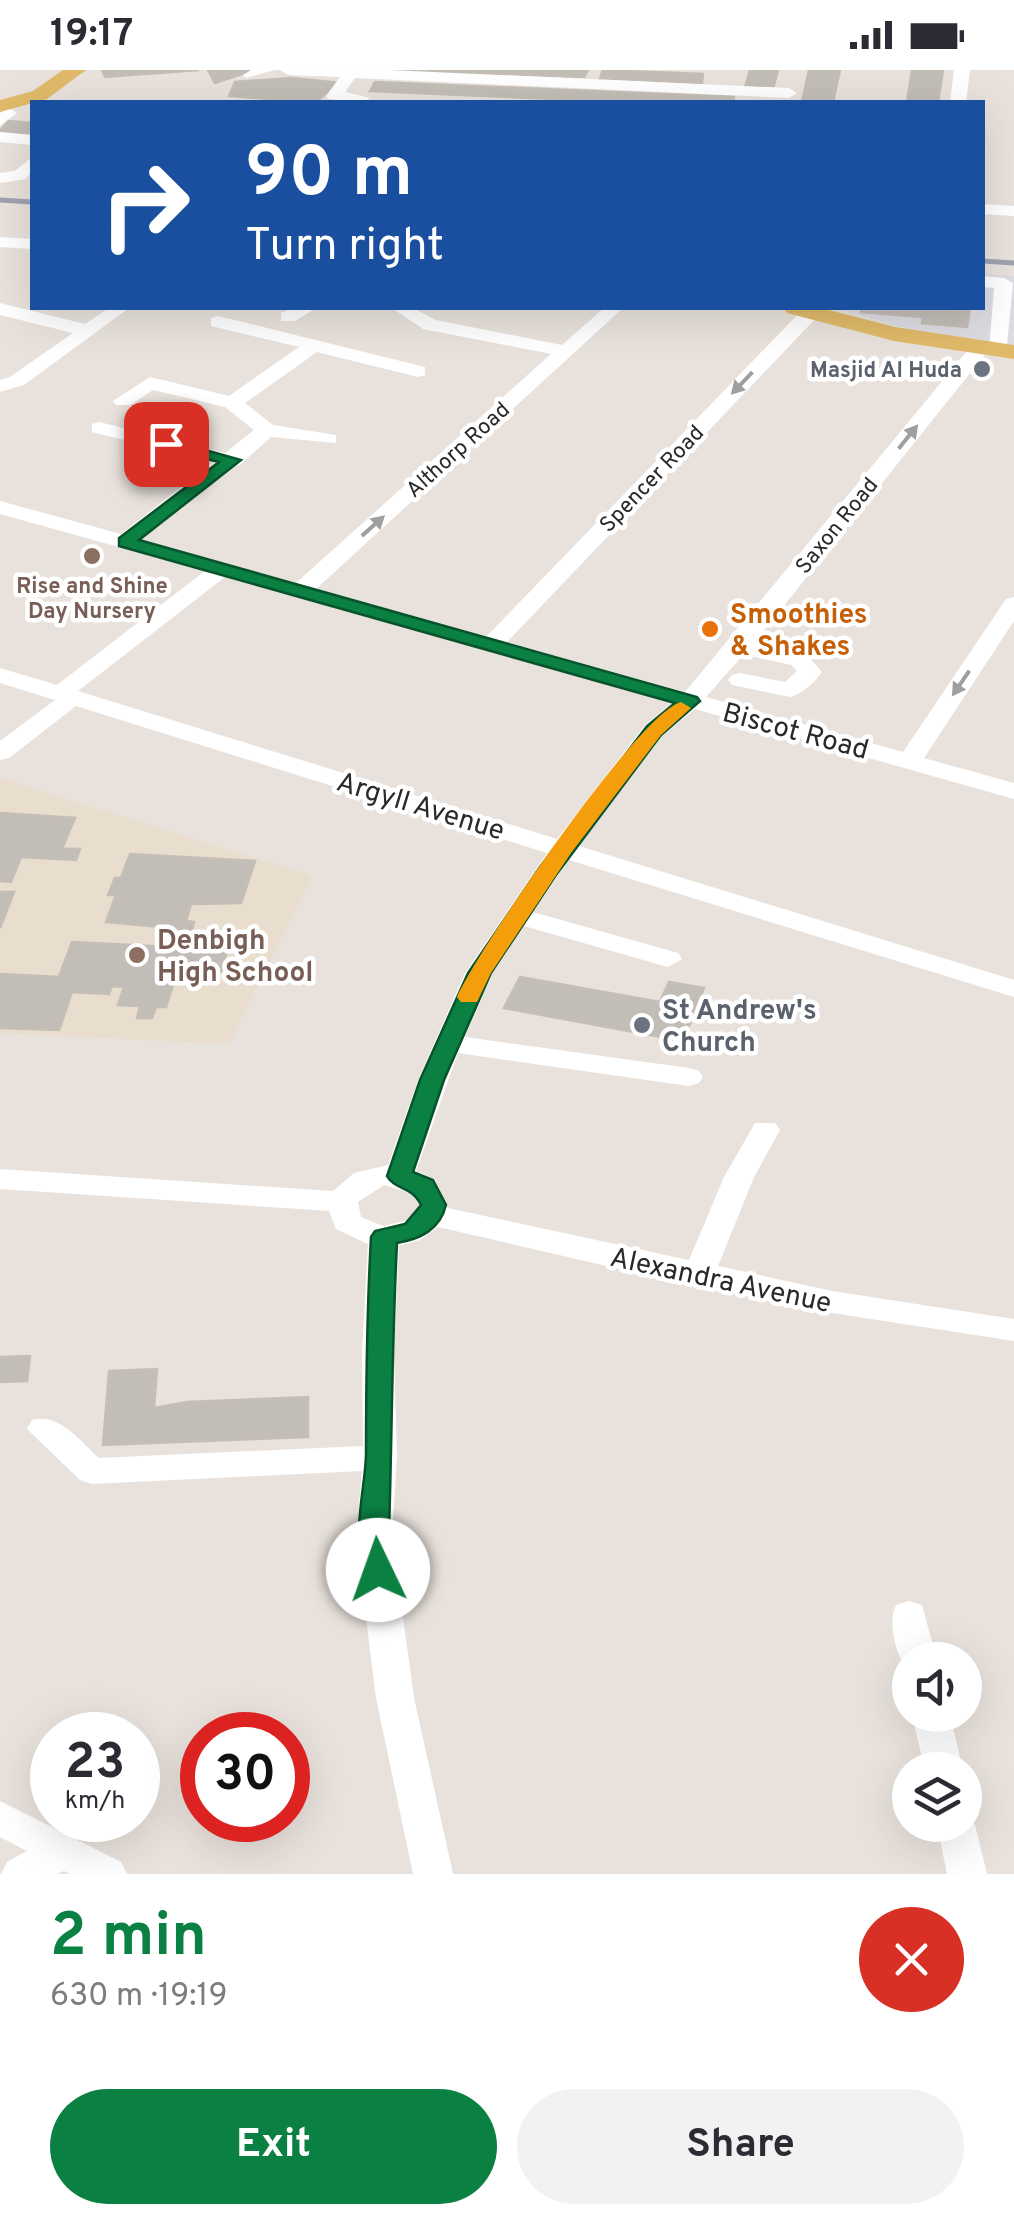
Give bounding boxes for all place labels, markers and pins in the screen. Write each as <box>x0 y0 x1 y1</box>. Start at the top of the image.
place label: Masjid Al Huda <box>810 358 962 385</box>
marker: Masjid Al Huda <box>971 358 993 380</box>
pin <box>124 402 209 487</box>
marker: Rise and Shine Day Nursery <box>81 545 103 567</box>
place label: Rise and Shine Day Nursery <box>16 574 168 626</box>
place label: Smoothies & Shakes <box>730 598 868 666</box>
marker: Smoothies & Shakes <box>699 618 721 640</box>
place label: Denbigh High School <box>157 924 313 992</box>
marker: Denbigh High School <box>126 944 148 966</box>
place label: St Andrew's Church <box>662 994 817 1062</box>
marker: St Andrew's Church <box>631 1014 653 1036</box>

